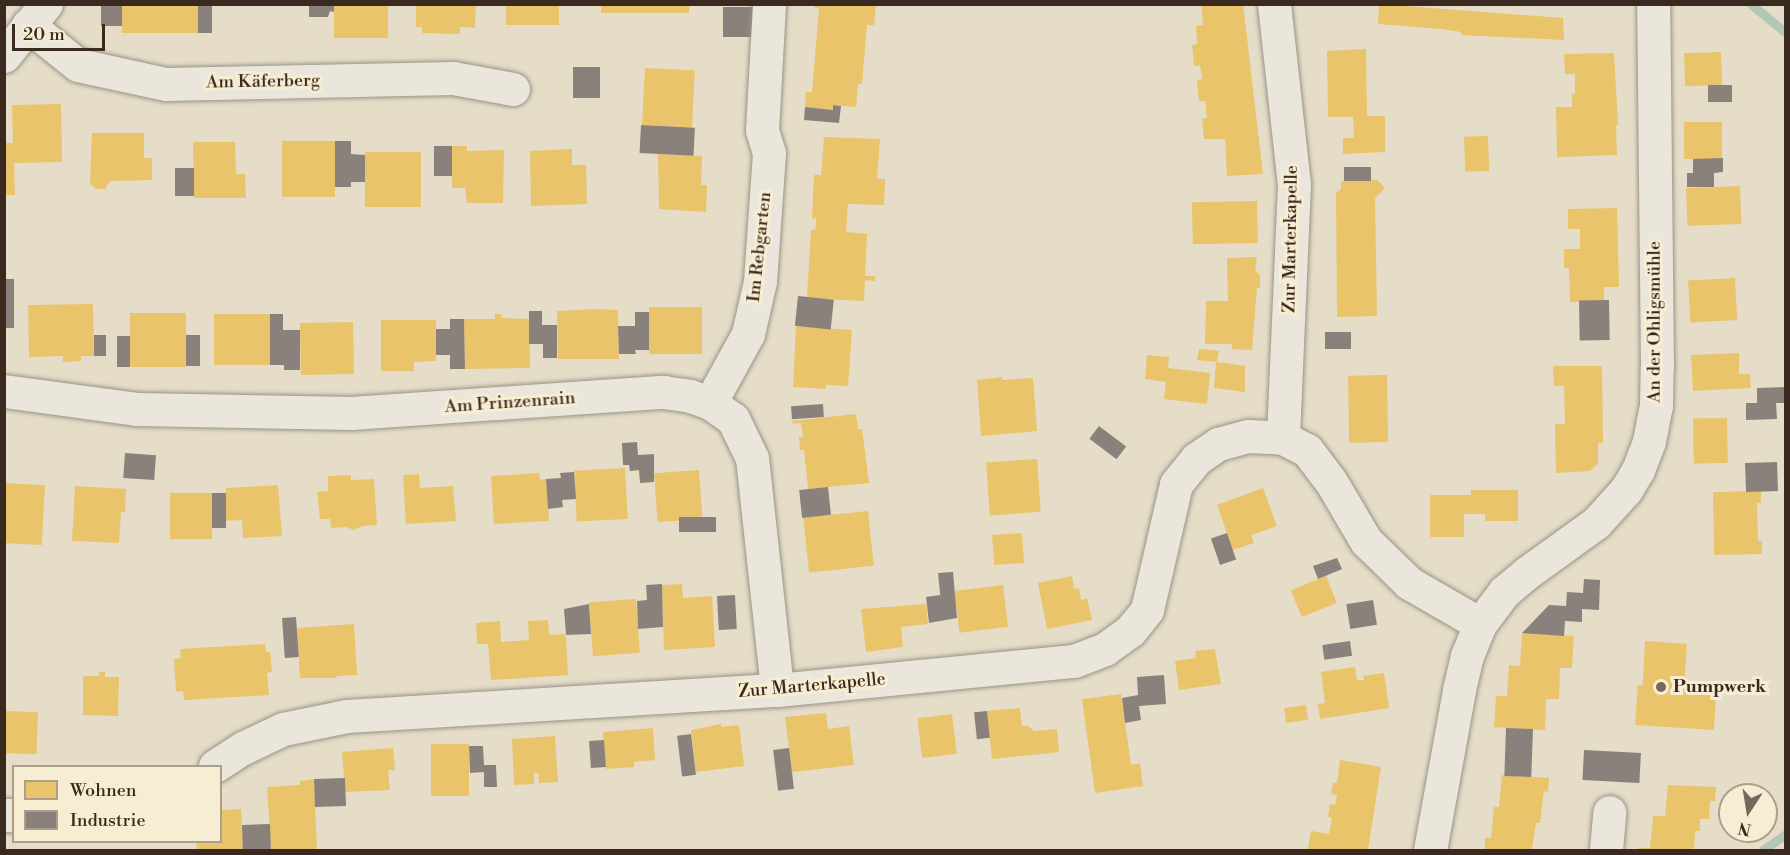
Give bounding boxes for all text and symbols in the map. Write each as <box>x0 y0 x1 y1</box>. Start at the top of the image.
scale bar <box>15 12 108 50</box>
text: 20 m <box>23 23 65 46</box>
street label: Am Käferberg <box>206 70 320 94</box>
street label: Zur Marterkapelle <box>1279 165 1303 313</box>
street label: Im Rebgarten <box>743 191 777 303</box>
street label: An der Ohligsmühle <box>1644 241 1666 403</box>
street label: Am Prinzenrain <box>444 388 576 418</box>
street label: Zur Marterkapelle <box>737 669 887 703</box>
place label: Pumpwerk <box>1673 676 1766 698</box>
marker: Pumpwerk <box>1654 680 1668 694</box>
legend <box>12 765 222 843</box>
text: Wohnen <box>70 779 137 802</box>
north arrow <box>1718 783 1778 843</box>
text: Industrie <box>70 809 146 832</box>
text: N <box>1736 818 1753 840</box>

